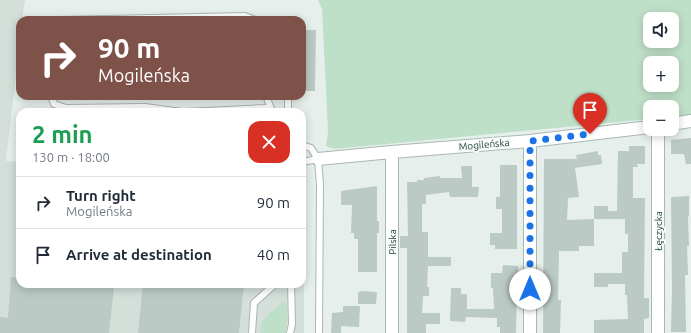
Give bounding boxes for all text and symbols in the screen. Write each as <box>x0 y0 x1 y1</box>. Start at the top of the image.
map controls <box>643 12 679 136</box>
button: sound <box>643 12 679 48</box>
icon: right <box>32 32 84 84</box>
text: 90 m <box>98 32 160 63</box>
button: + <box>643 56 679 92</box>
text: Mogileńska <box>98 65 190 85</box>
pin <box>573 93 607 134</box>
icon: arrive <box>579 99 601 121</box>
button: − <box>643 100 679 136</box>
text: 2 min <box>32 121 93 148</box>
button: close <box>248 121 290 163</box>
street label: Mogileńska <box>458 137 510 152</box>
text: 130 m · 18:00 <box>32 150 110 164</box>
text: Turn right <box>66 187 136 204</box>
icon: right <box>32 192 54 214</box>
text: 90 m <box>257 194 290 211</box>
text: Mogileńska <box>66 204 132 218</box>
street label: Łęczycka <box>653 211 664 251</box>
street label: Pilska <box>387 229 398 255</box>
icon: arrive <box>32 244 54 266</box>
text: Arrive at destination <box>66 246 212 263</box>
text: 40 m <box>257 246 290 263</box>
position arrow <box>509 268 551 310</box>

